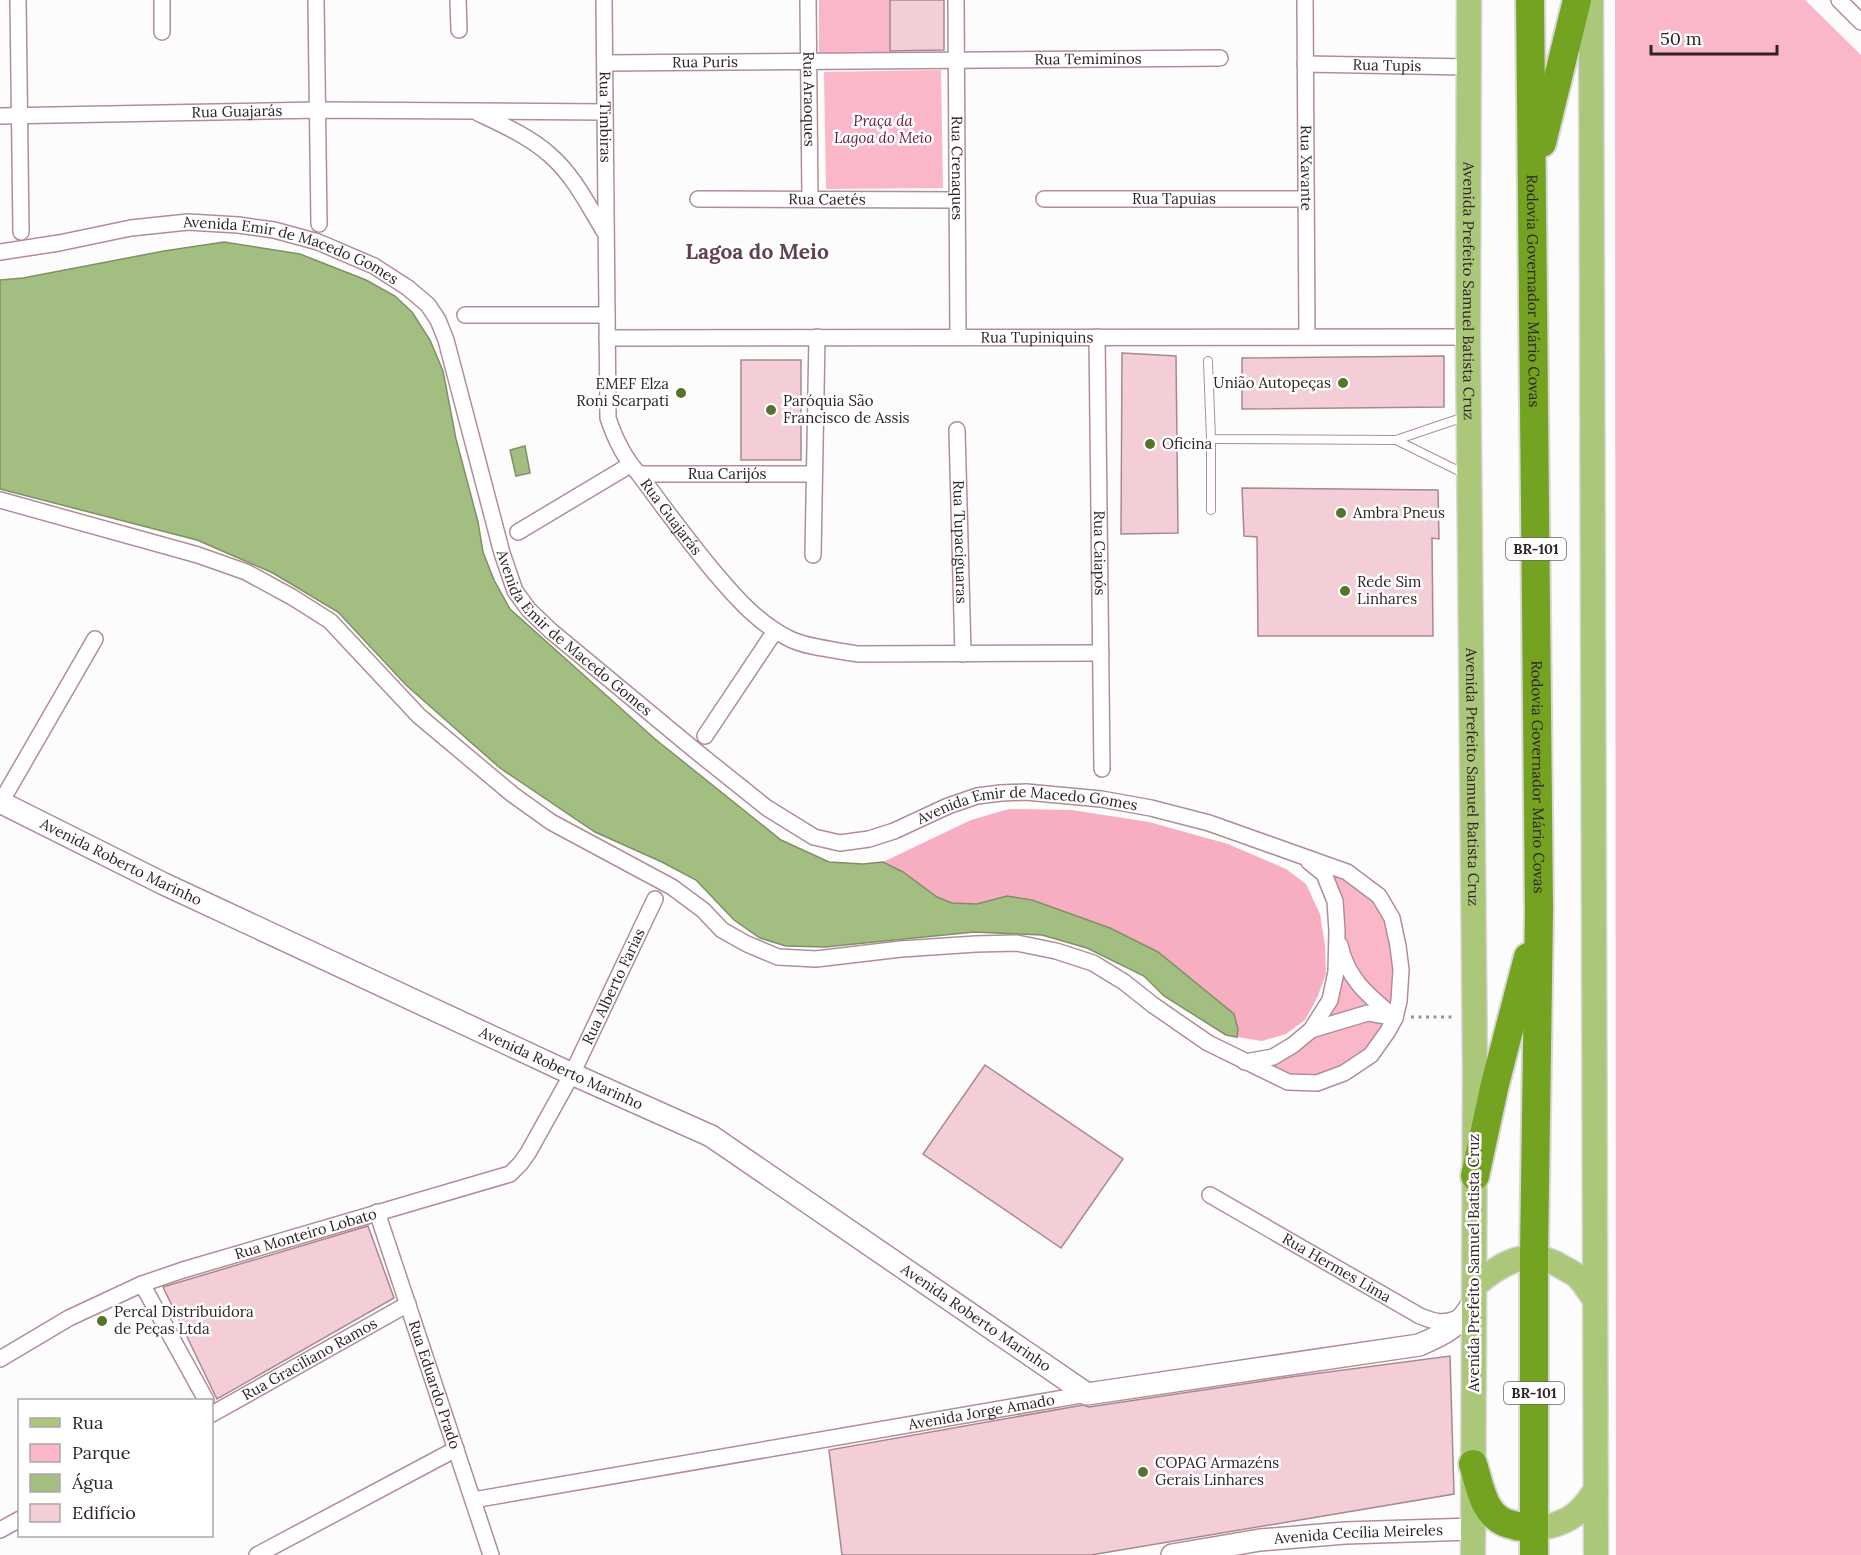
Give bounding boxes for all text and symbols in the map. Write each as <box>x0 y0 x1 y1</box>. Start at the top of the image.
scale bar <box>1651 18 1777 56</box>
text: 50 m <box>1660 27 1702 50</box>
street label: Rua Temiminos <box>1034 49 1142 69</box>
street label: Rua Araoques <box>800 51 819 147</box>
street label: Rua Puris <box>672 52 738 71</box>
street label: Rua Tupis <box>1353 55 1422 75</box>
street label: Rua Timbiras <box>596 71 616 163</box>
street label: Rua Guajarás <box>191 101 283 121</box>
park label: Praça da Lagoa do Meio <box>834 111 932 147</box>
street label: Rua Crenaques <box>948 116 967 220</box>
street label: Rua Xavante <box>1297 125 1316 211</box>
street label: Avenida Prefeito Samuel Batista Cruz <box>1459 161 1479 420</box>
street label: Rodovia Governador Mário Covas <box>1523 174 1544 408</box>
street label: Rua Caetés <box>788 189 866 209</box>
street label: Rua Tapuias <box>1132 189 1216 208</box>
street label: Avenida Emir de Macedo Gomes <box>181 212 402 288</box>
district label: Lagoa do Meio <box>685 238 829 265</box>
street label: Rua Tupiniquins <box>981 327 1093 347</box>
place label: União Autopeças <box>1213 373 1331 392</box>
place label: EMEF Elza Roni Scarpati <box>576 374 669 410</box>
marker: União Autopeças <box>1336 376 1350 390</box>
marker: EMEF Elza Roni Scarpati <box>674 386 688 400</box>
place label: Paróquia São Francisco de Assis <box>783 391 910 427</box>
marker: Paróquia São Francisco de Assis <box>764 403 778 417</box>
place label: Oficina <box>1162 434 1213 453</box>
marker: Oficina <box>1143 437 1157 451</box>
street label: Rua Carijós <box>688 464 766 483</box>
street label: Rua Guajarás <box>637 475 706 559</box>
street label: Rua Tupaciguaras <box>949 480 972 604</box>
place label: Ambra Pneus <box>1352 503 1445 522</box>
marker: Ambra Pneus <box>1334 506 1348 520</box>
street label: Rua Caiapós <box>1090 510 1110 596</box>
road number: BR-101 <box>1506 538 1566 560</box>
street label: Avenida Emir de Macedo Gomes <box>492 546 656 720</box>
place label: Rede Sim Linhares <box>1357 572 1421 608</box>
marker: Rede Sim Linhares <box>1338 584 1352 598</box>
street label: Avenida Prefeito Samuel Batista Cruz <box>1462 647 1483 906</box>
street label: Rodovia Governador Mário Covas <box>1528 660 1549 894</box>
street label: Avenida Emir de Macedo Gomes <box>913 782 1139 828</box>
street label: Avenida Roberto Marinho <box>36 813 205 909</box>
street label: Rua Alberto Farias <box>577 925 649 1047</box>
street label: Avenida Roberto Marinho <box>475 1022 646 1114</box>
street label: Avenida Prefeito Samuel Batista Cruz <box>1464 1134 1483 1393</box>
street label: Rua Monteiro Lobato <box>232 1204 379 1263</box>
street label: Rua Hermes Lima <box>1279 1229 1395 1306</box>
street label: Avenida Roberto Marinho <box>897 1259 1055 1376</box>
place label: Percal Distribuidora de Peças Ltda <box>114 1302 254 1338</box>
street label: Rua Graciliano Ramos <box>238 1313 380 1404</box>
marker: Percal Distribuidora de Peças Ltda <box>95 1314 109 1328</box>
street label: Rua Eduardo Prado <box>405 1318 465 1451</box>
road number: BR-101 <box>1504 1382 1564 1404</box>
street label: Avenida Jorge Amado <box>906 1390 1056 1434</box>
legend <box>18 1399 213 1537</box>
text: Rua <box>72 1411 103 1434</box>
text: Parque <box>72 1441 131 1464</box>
place label: COPAG Armazéns Gerais Linhares <box>1155 1453 1279 1489</box>
marker: COPAG Armazéns Gerais Linhares <box>1136 1465 1150 1479</box>
text: Água <box>71 1471 113 1494</box>
text: Edifício <box>72 1501 136 1524</box>
street label: Avenida Cecília Meireles <box>1272 1520 1443 1548</box>

